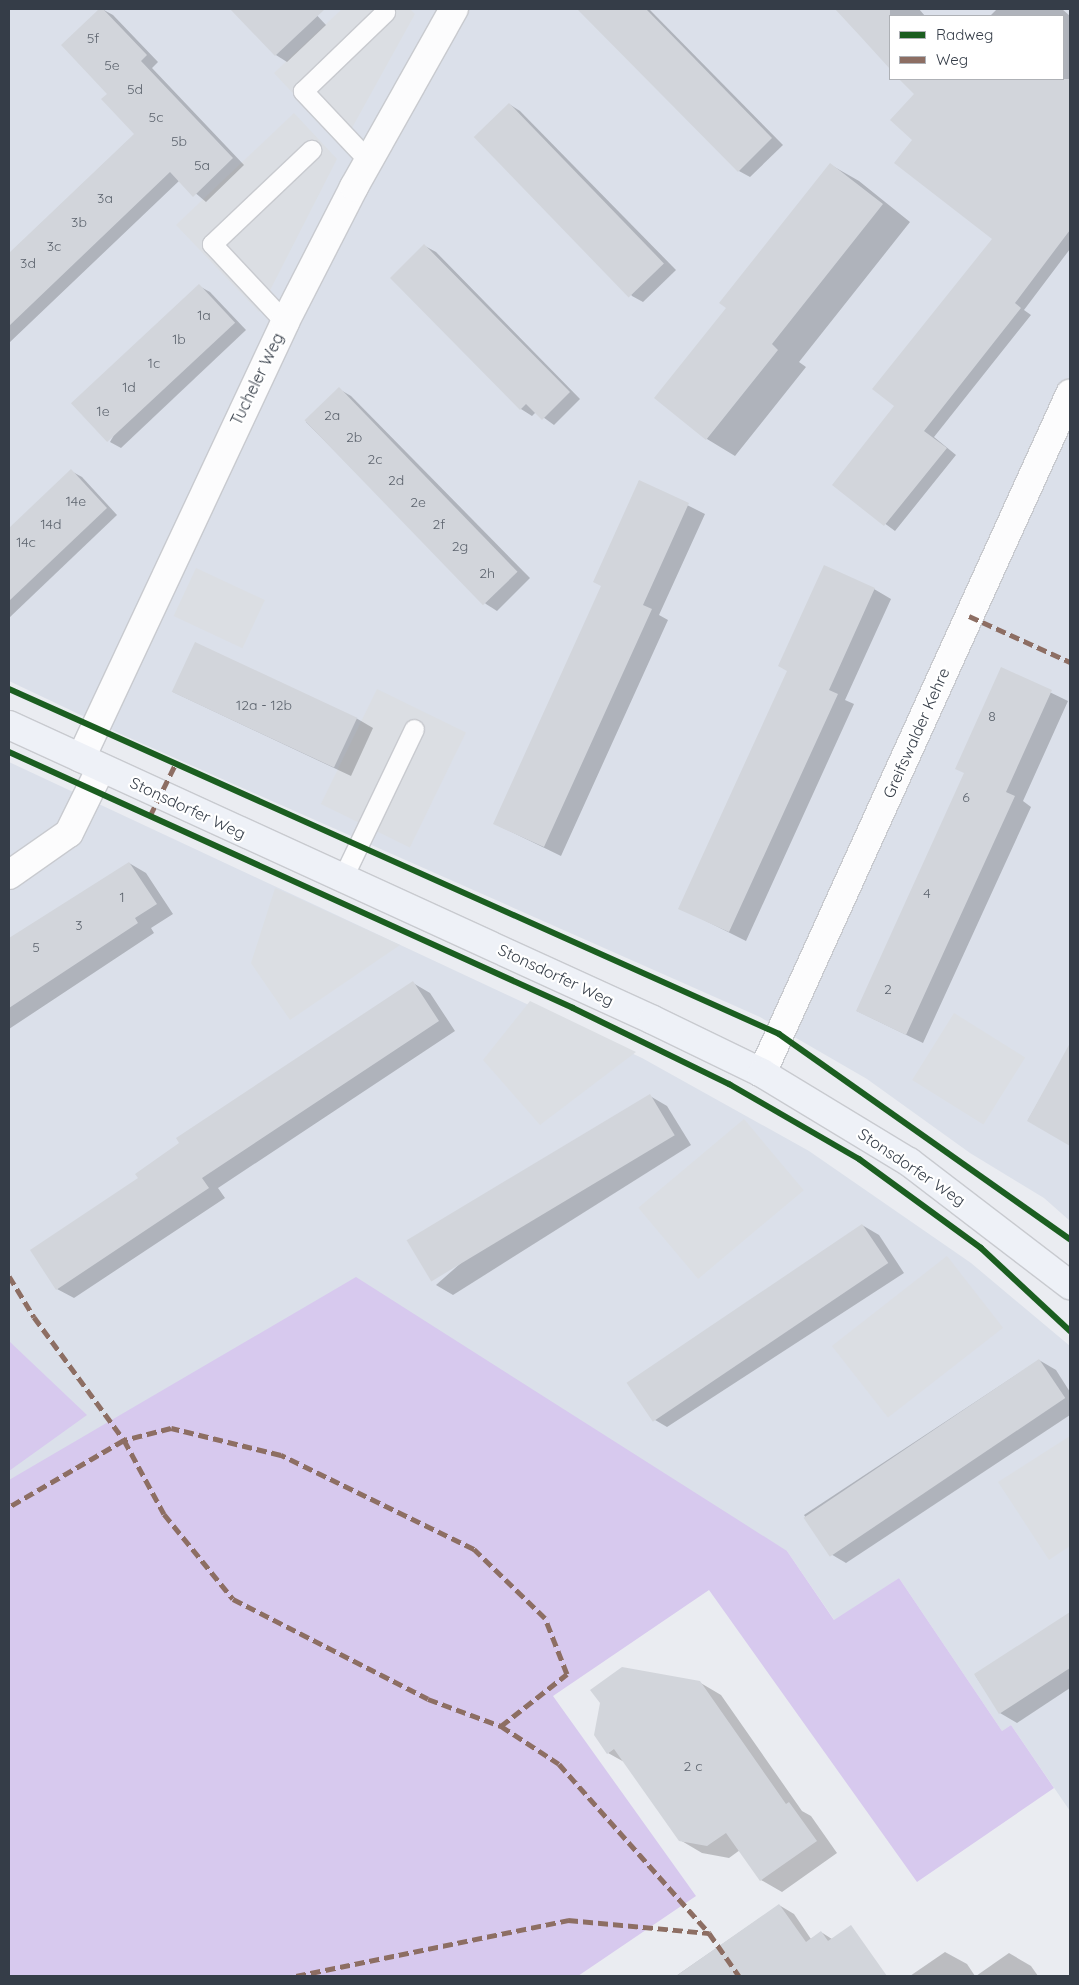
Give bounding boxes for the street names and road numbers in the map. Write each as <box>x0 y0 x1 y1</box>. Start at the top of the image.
street label: Tucheler Weg <box>226 330 288 428</box>
street label: Greifswalder Kehre <box>879 665 953 801</box>
street label: Stonsdorfer Weg <box>127 773 249 843</box>
street label: Stonsdorfer Weg <box>495 940 617 1010</box>
street label: Stonsdorfer Weg <box>855 1124 969 1210</box>

